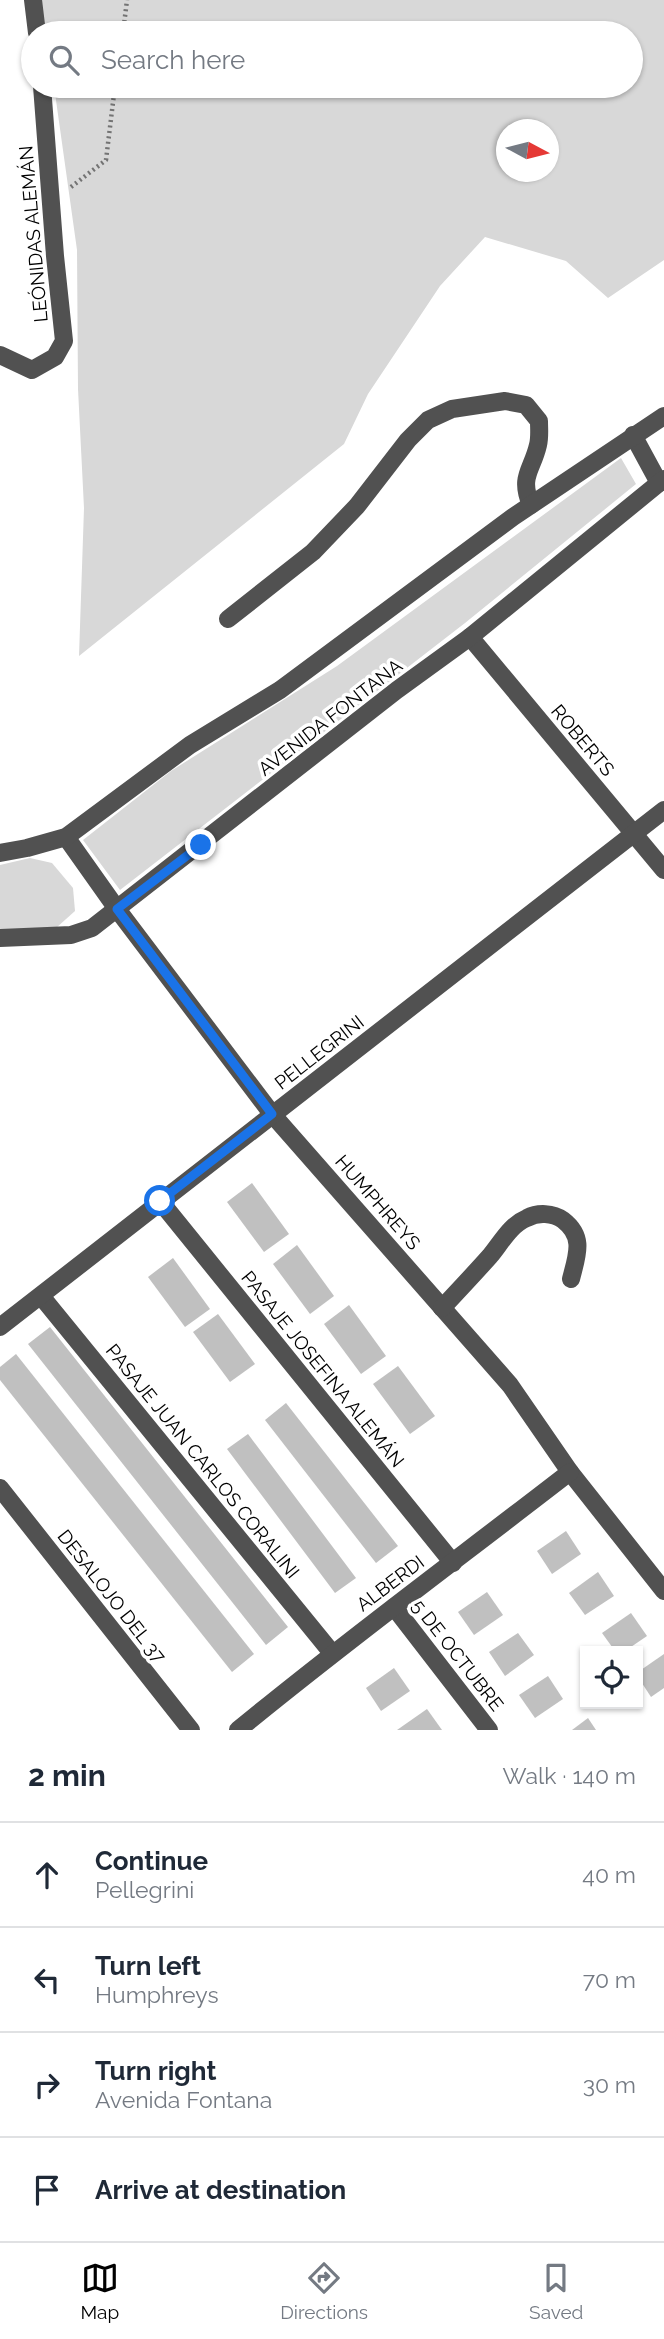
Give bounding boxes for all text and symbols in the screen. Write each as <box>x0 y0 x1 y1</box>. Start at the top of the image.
search box <box>21 21 643 98</box>
icon: search <box>45 41 83 79</box>
text: Search here <box>101 45 245 75</box>
north arrow <box>496 119 559 182</box>
street label: LEÓNIDAS ALEMÁN <box>14 145 52 323</box>
street label: AVENIDA FONTANA <box>254 654 406 780</box>
street label: ROBERTS <box>547 700 619 780</box>
route end <box>185 829 216 860</box>
street label: PELLEGRINI <box>270 1010 368 1094</box>
street label: HUMPHREYS <box>331 1150 425 1254</box>
route start <box>144 1185 175 1216</box>
street label: PASAJE JOSEFINA ALEMÁN <box>237 1267 409 1471</box>
street label: PASAJE JUAN CARLOS CORALINI <box>102 1340 304 1582</box>
street label: DESALOJO DEL 37 <box>53 1525 171 1667</box>
street label: ALBERDI <box>352 1550 428 1616</box>
street label: 5 DE OCTUBRE <box>408 1595 508 1715</box>
map controls <box>580 1646 643 1709</box>
button: locate <box>580 1646 643 1709</box>
text: 2 min <box>28 1758 106 1793</box>
text: Walk · 140 m <box>503 1762 636 1789</box>
text: Continue <box>95 1846 208 1876</box>
icon: ahead <box>28 1856 66 1894</box>
text: 40 m <box>582 1861 636 1888</box>
text: Pellegrini <box>95 1876 194 1903</box>
text: Turn left <box>95 1951 201 1981</box>
icon: left <box>28 1961 66 1999</box>
text: 70 m <box>583 1966 636 1993</box>
text: Humphreys <box>95 1981 219 2008</box>
text: Turn right <box>95 2056 216 2086</box>
icon: right <box>28 2066 66 2104</box>
text: 30 m <box>583 2071 636 2098</box>
text: Avenida Fontana <box>95 2086 272 2113</box>
icon: arrive <box>28 2171 66 2209</box>
text: Arrive at destination <box>95 2175 346 2205</box>
tab: Map <box>81 2259 119 2323</box>
tab: Directions <box>280 2259 368 2323</box>
tab: Saved <box>529 2259 583 2323</box>

